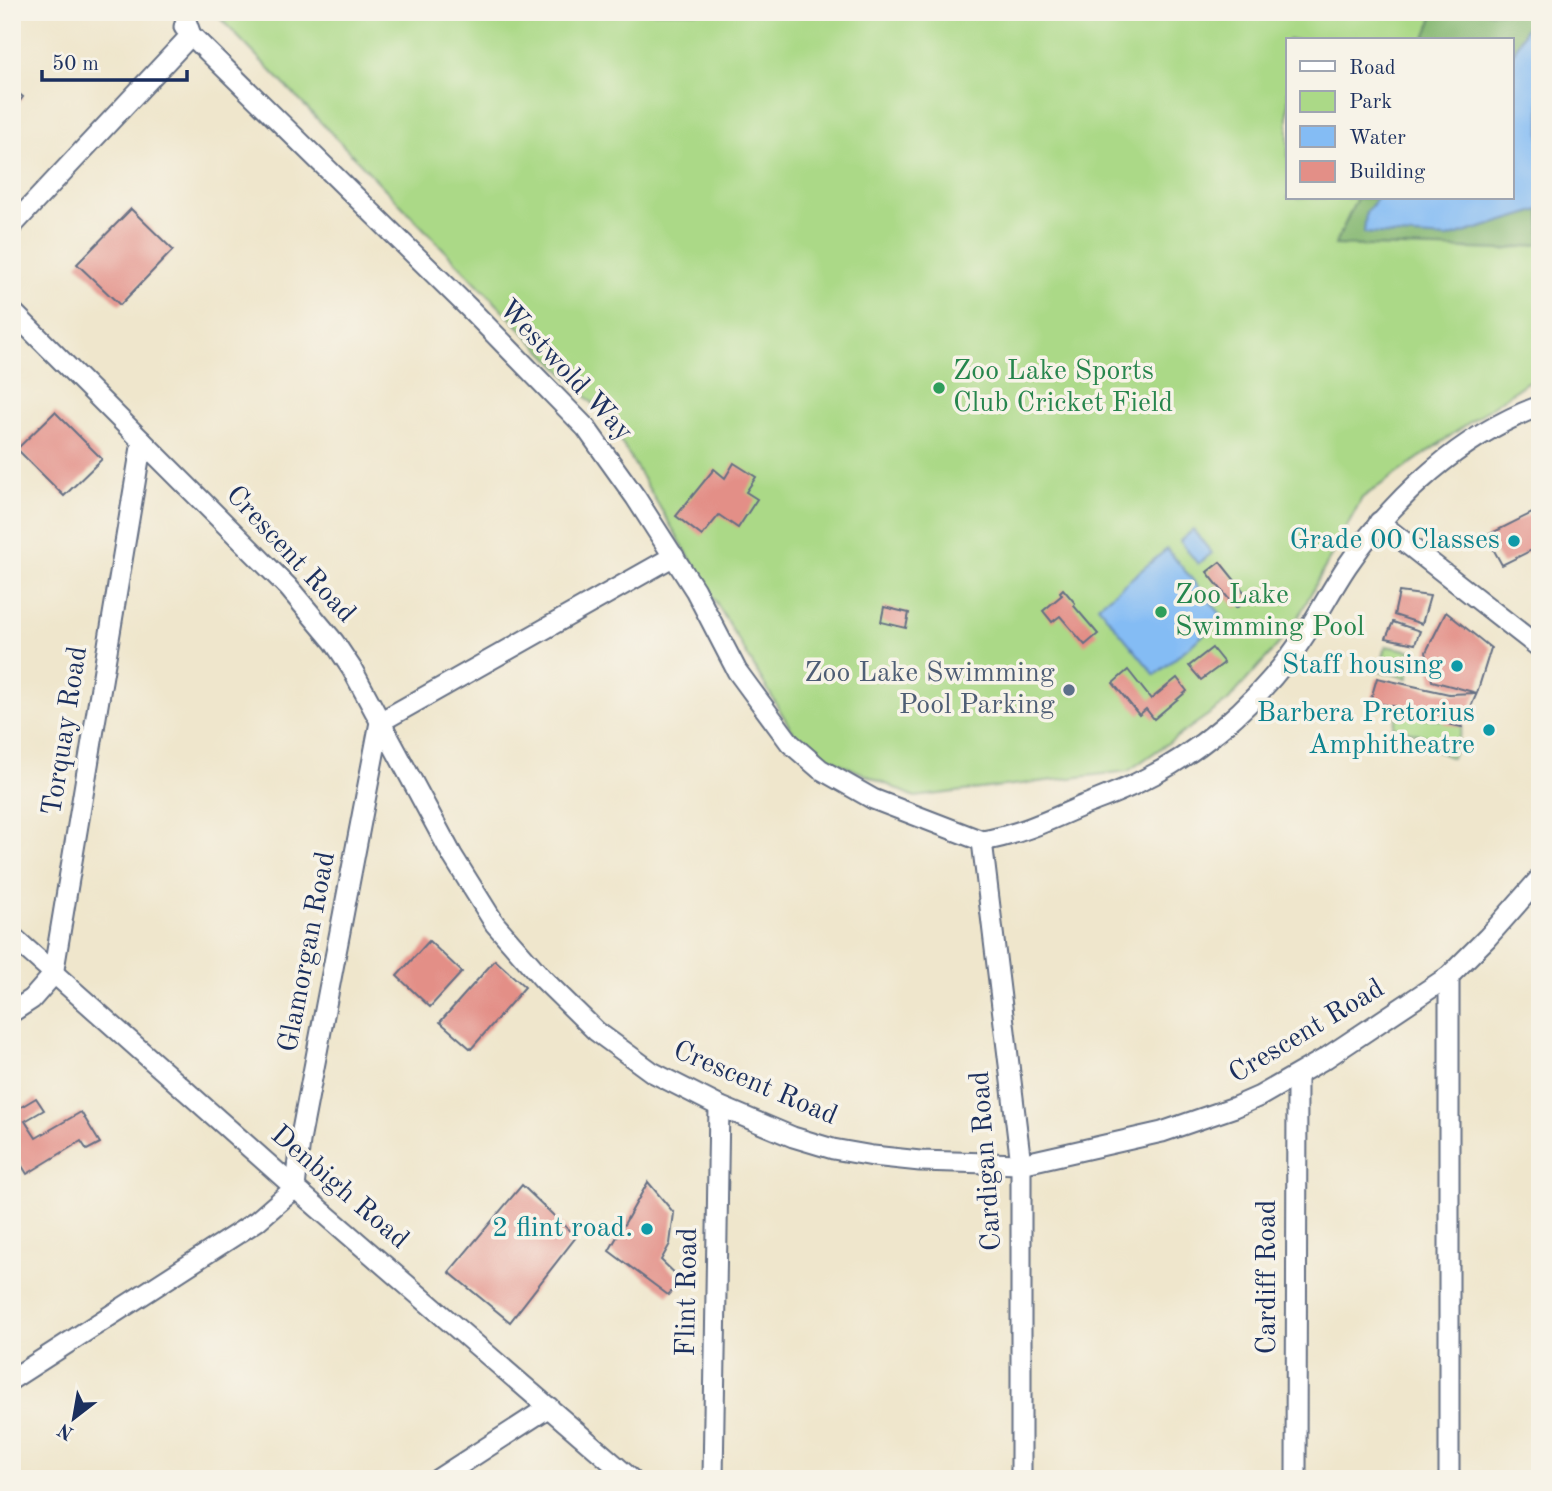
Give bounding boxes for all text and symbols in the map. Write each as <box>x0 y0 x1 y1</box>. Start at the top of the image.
scale bar <box>42 38 187 82</box>
legend <box>1286 38 1514 200</box>
text: 50 m <box>52 54 99 75</box>
text: Road <box>1349 58 1396 79</box>
text: Park <box>1349 92 1392 113</box>
text: Water <box>1349 128 1406 149</box>
text: Building <box>1349 162 1426 183</box>
street label: Westwold Way <box>493 295 637 447</box>
place label: Zoo Lake Sports Club Cricket Field <box>953 358 1173 418</box>
marker: Zoo Lake Sports Club Cricket Field <box>931 380 947 396</box>
street label: Crescent Road <box>220 481 360 629</box>
place label: Grade 00 Classes <box>1289 527 1500 555</box>
marker: Grade 00 Classes <box>1506 533 1522 549</box>
place label: Zoo Lake Swimming Pool <box>1175 582 1365 642</box>
marker: Zoo Lake Swimming Pool <box>1153 604 1169 620</box>
street label: Torquay Road <box>39 644 93 818</box>
place label: Staff housing <box>1282 652 1443 680</box>
marker: Staff housing <box>1449 658 1465 674</box>
place label: Zoo Lake Swimming Pool Parking <box>804 660 1055 720</box>
marker: Zoo Lake Swimming Pool Parking <box>1061 682 1077 698</box>
place label: Barbera Pretorius Amphitheatre <box>1257 700 1475 760</box>
marker: Barbera Pretorius Amphitheatre <box>1481 722 1497 738</box>
street label: Glamorgan Road <box>275 849 341 1055</box>
street label: Crescent Road <box>1225 975 1389 1089</box>
street label: Crescent Road <box>669 1037 841 1131</box>
street label: Cardigan Road <box>967 1070 1007 1252</box>
street label: Denbigh Road <box>265 1121 413 1255</box>
street label: Cardiff Road <box>1254 1200 1282 1354</box>
place label: 2 flint road. <box>492 1215 633 1243</box>
marker: 2 flint road. <box>639 1221 655 1237</box>
street label: Flint Road <box>673 1227 703 1357</box>
north arrow <box>38 1382 108 1452</box>
text: N <box>55 1418 78 1442</box>

